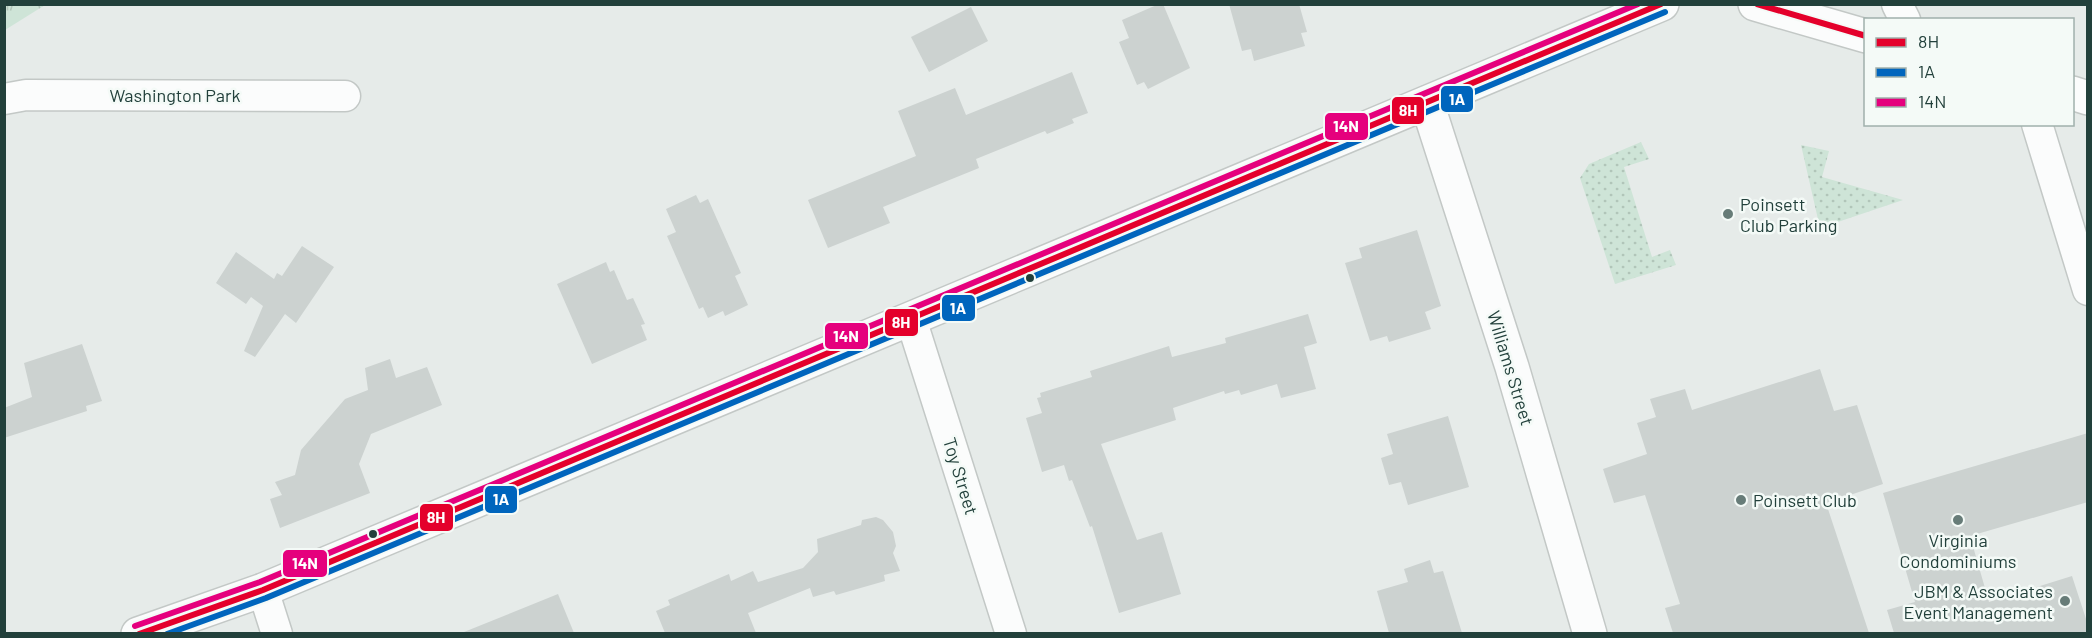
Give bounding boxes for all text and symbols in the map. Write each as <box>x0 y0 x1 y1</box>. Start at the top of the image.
legend <box>1864 18 2074 126</box>
text: 8H <box>1918 30 1939 52</box>
text: 1A <box>1918 60 1935 82</box>
street label: Washington Park <box>109 84 241 106</box>
line badge: 1A <box>1440 85 1474 113</box>
text: 1A <box>1449 89 1465 108</box>
text: 14N <box>1918 90 1946 112</box>
line badge: 8H <box>1391 96 1425 125</box>
text: 8H <box>1399 100 1417 119</box>
line badge: 14N <box>1324 112 1369 141</box>
text: 14N <box>1333 116 1359 135</box>
place label: Poinsett Club Parking <box>1740 193 1837 236</box>
marker: Poinsett Club Parking <box>1721 207 1735 221</box>
unlabelled marker <box>1024 272 1036 284</box>
line badge: 1A <box>941 294 976 322</box>
text: 1A <box>950 298 966 317</box>
line badge: 8H <box>884 308 919 337</box>
street label: Williams Street <box>1483 308 1539 428</box>
text: 8H <box>892 312 910 331</box>
line badge: 14N <box>824 322 869 350</box>
text: 14N <box>833 326 859 345</box>
street label: Toy Street <box>939 435 983 517</box>
line badge: 1A <box>484 485 518 514</box>
text: 1A <box>493 489 509 508</box>
place label: Poinsett Club <box>1753 489 1857 511</box>
marker: Poinsett Club <box>1734 493 1748 507</box>
line badge: 8H <box>419 503 454 532</box>
text: 8H <box>427 507 445 526</box>
marker: Virginia Condominiums <box>1951 513 1965 527</box>
unlabelled marker <box>367 528 379 540</box>
place label: Virginia Condominiums <box>1900 529 2016 572</box>
line badge: 14N <box>282 549 328 578</box>
text: 14N <box>292 553 318 572</box>
place label: JBM & Associates Event Management <box>1904 580 2053 623</box>
marker: JBM & Associates Event Management <box>2058 594 2072 608</box>

